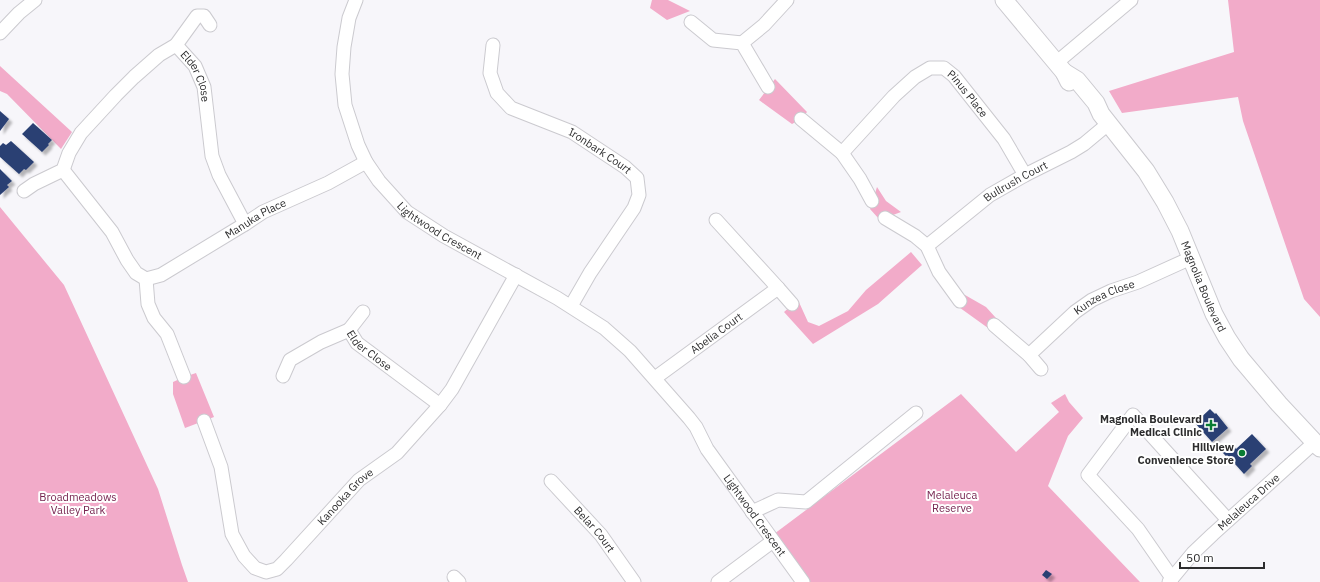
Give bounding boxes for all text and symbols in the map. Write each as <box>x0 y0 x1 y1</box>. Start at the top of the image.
street label: Elder Close <box>178 48 213 103</box>
street label: Pinus Place <box>945 67 991 120</box>
street label: Ironbark Court <box>567 124 635 177</box>
street label: Bullrush Court <box>980 158 1050 205</box>
street label: Manuka Place <box>222 196 288 242</box>
street label: Lightwood Crescent <box>394 199 484 263</box>
street label: Magnolia Boulevard <box>1178 239 1229 334</box>
street label: Kunzea Close <box>1071 277 1136 318</box>
street label: Abelia Court <box>688 309 745 357</box>
street label: Elder Close <box>344 327 395 374</box>
place label: Magnolia Boulevard Medical Clinic <box>1100 412 1202 439</box>
marker: Magnolia Boulevard Medical Clinic <box>1205 419 1217 431</box>
place label: Hillview Convenience Store <box>1138 440 1235 467</box>
marker: Hillview Convenience Store <box>1237 448 1247 458</box>
street label: Kanooka Grove <box>314 465 376 528</box>
street label: Melaleuca Drive <box>1215 470 1282 534</box>
street label: Lightwood Crescent <box>720 471 789 559</box>
park label: Melaleuca Reserve <box>927 488 977 515</box>
park label: Broadmeadows Valley Park <box>39 490 117 517</box>
street label: Belar Court <box>571 503 618 555</box>
scale bar <box>1180 544 1264 570</box>
text: 50 m <box>1186 550 1214 565</box>

